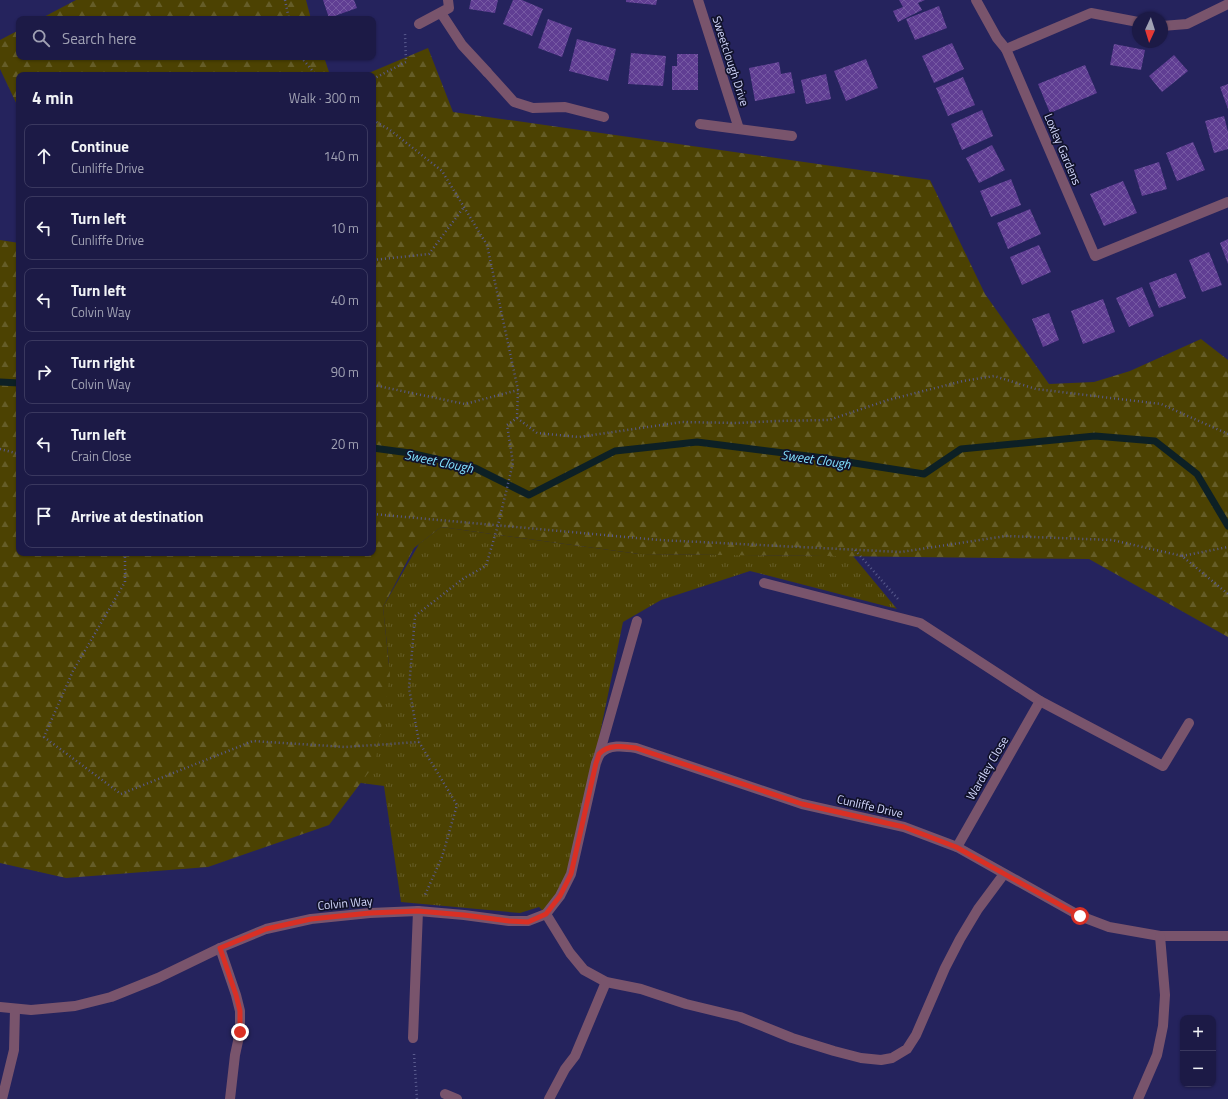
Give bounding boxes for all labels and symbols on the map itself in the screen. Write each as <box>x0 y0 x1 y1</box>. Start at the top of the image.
north arrow <box>1132 12 1168 48</box>
street label: Sweetclough Drive <box>707 13 755 109</box>
street label: Loxley Gardens <box>1039 110 1087 188</box>
water label: Sweet Clough <box>403 444 476 478</box>
water label: Sweet Clough <box>780 444 852 474</box>
street label: Wardley Close <box>961 732 1013 804</box>
street label: Cunliffe Drive <box>835 789 905 823</box>
street label: Colvin Way <box>317 891 374 915</box>
route start <box>1071 907 1089 925</box>
route end <box>231 1023 249 1041</box>

